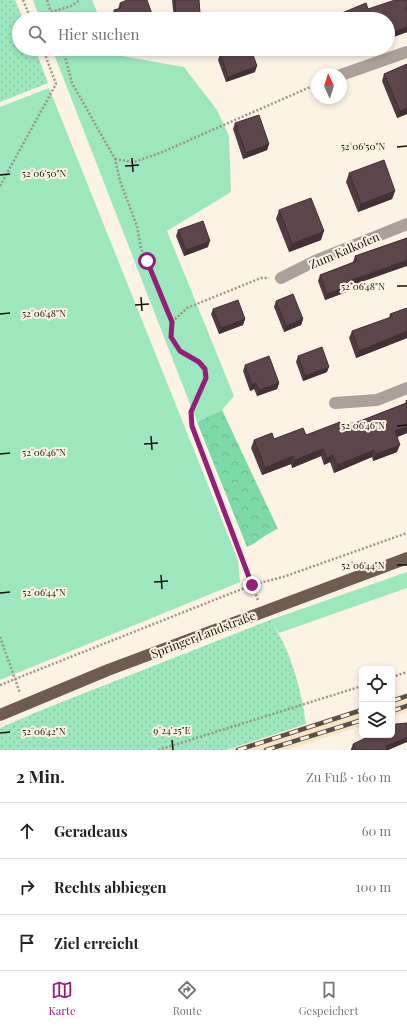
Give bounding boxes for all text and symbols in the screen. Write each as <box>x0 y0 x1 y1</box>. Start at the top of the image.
search box <box>12 12 395 56</box>
icon: search <box>26 23 48 45</box>
text: Hier suchen <box>58 24 140 44</box>
north arrow <box>311 68 347 104</box>
text: 52°06'50"N <box>341 139 385 153</box>
text: 52°06'50"N <box>22 166 66 180</box>
street label: Zum Kalkofen <box>306 228 382 272</box>
route start <box>138 252 156 270</box>
text: 52°06'48"N <box>341 279 385 293</box>
text: 52°06'48"N <box>22 306 66 320</box>
text: 52°06'46"N <box>341 418 385 432</box>
text: 52°06'46"N <box>22 445 66 459</box>
text: 52°06'44"N <box>341 558 385 572</box>
route end <box>243 576 261 594</box>
text: 52°06'44"N <box>22 585 66 599</box>
street label: Springer Landstraße <box>148 607 258 661</box>
map controls <box>359 666 395 738</box>
button: locate <box>359 666 395 702</box>
button: layers <box>359 702 395 738</box>
text: 9°24'25"E <box>153 723 191 737</box>
text: 52°06'42"N <box>22 724 66 738</box>
text: 2 Min. <box>16 765 65 787</box>
text: Zu Fuß · 160 m <box>306 768 391 785</box>
icon: ahead <box>16 820 38 842</box>
text: Geradeaus <box>54 821 128 841</box>
text: 60 m <box>362 822 391 839</box>
icon: right <box>16 876 38 898</box>
text: Rechts abbiegen <box>54 877 167 897</box>
text: 100 m <box>356 878 391 895</box>
icon: arrive <box>16 932 38 954</box>
text: Ziel erreicht <box>54 933 139 953</box>
tab: Karte <box>49 979 76 1018</box>
tab: Route <box>173 979 202 1018</box>
tab: Gespeichert <box>299 979 358 1018</box>

